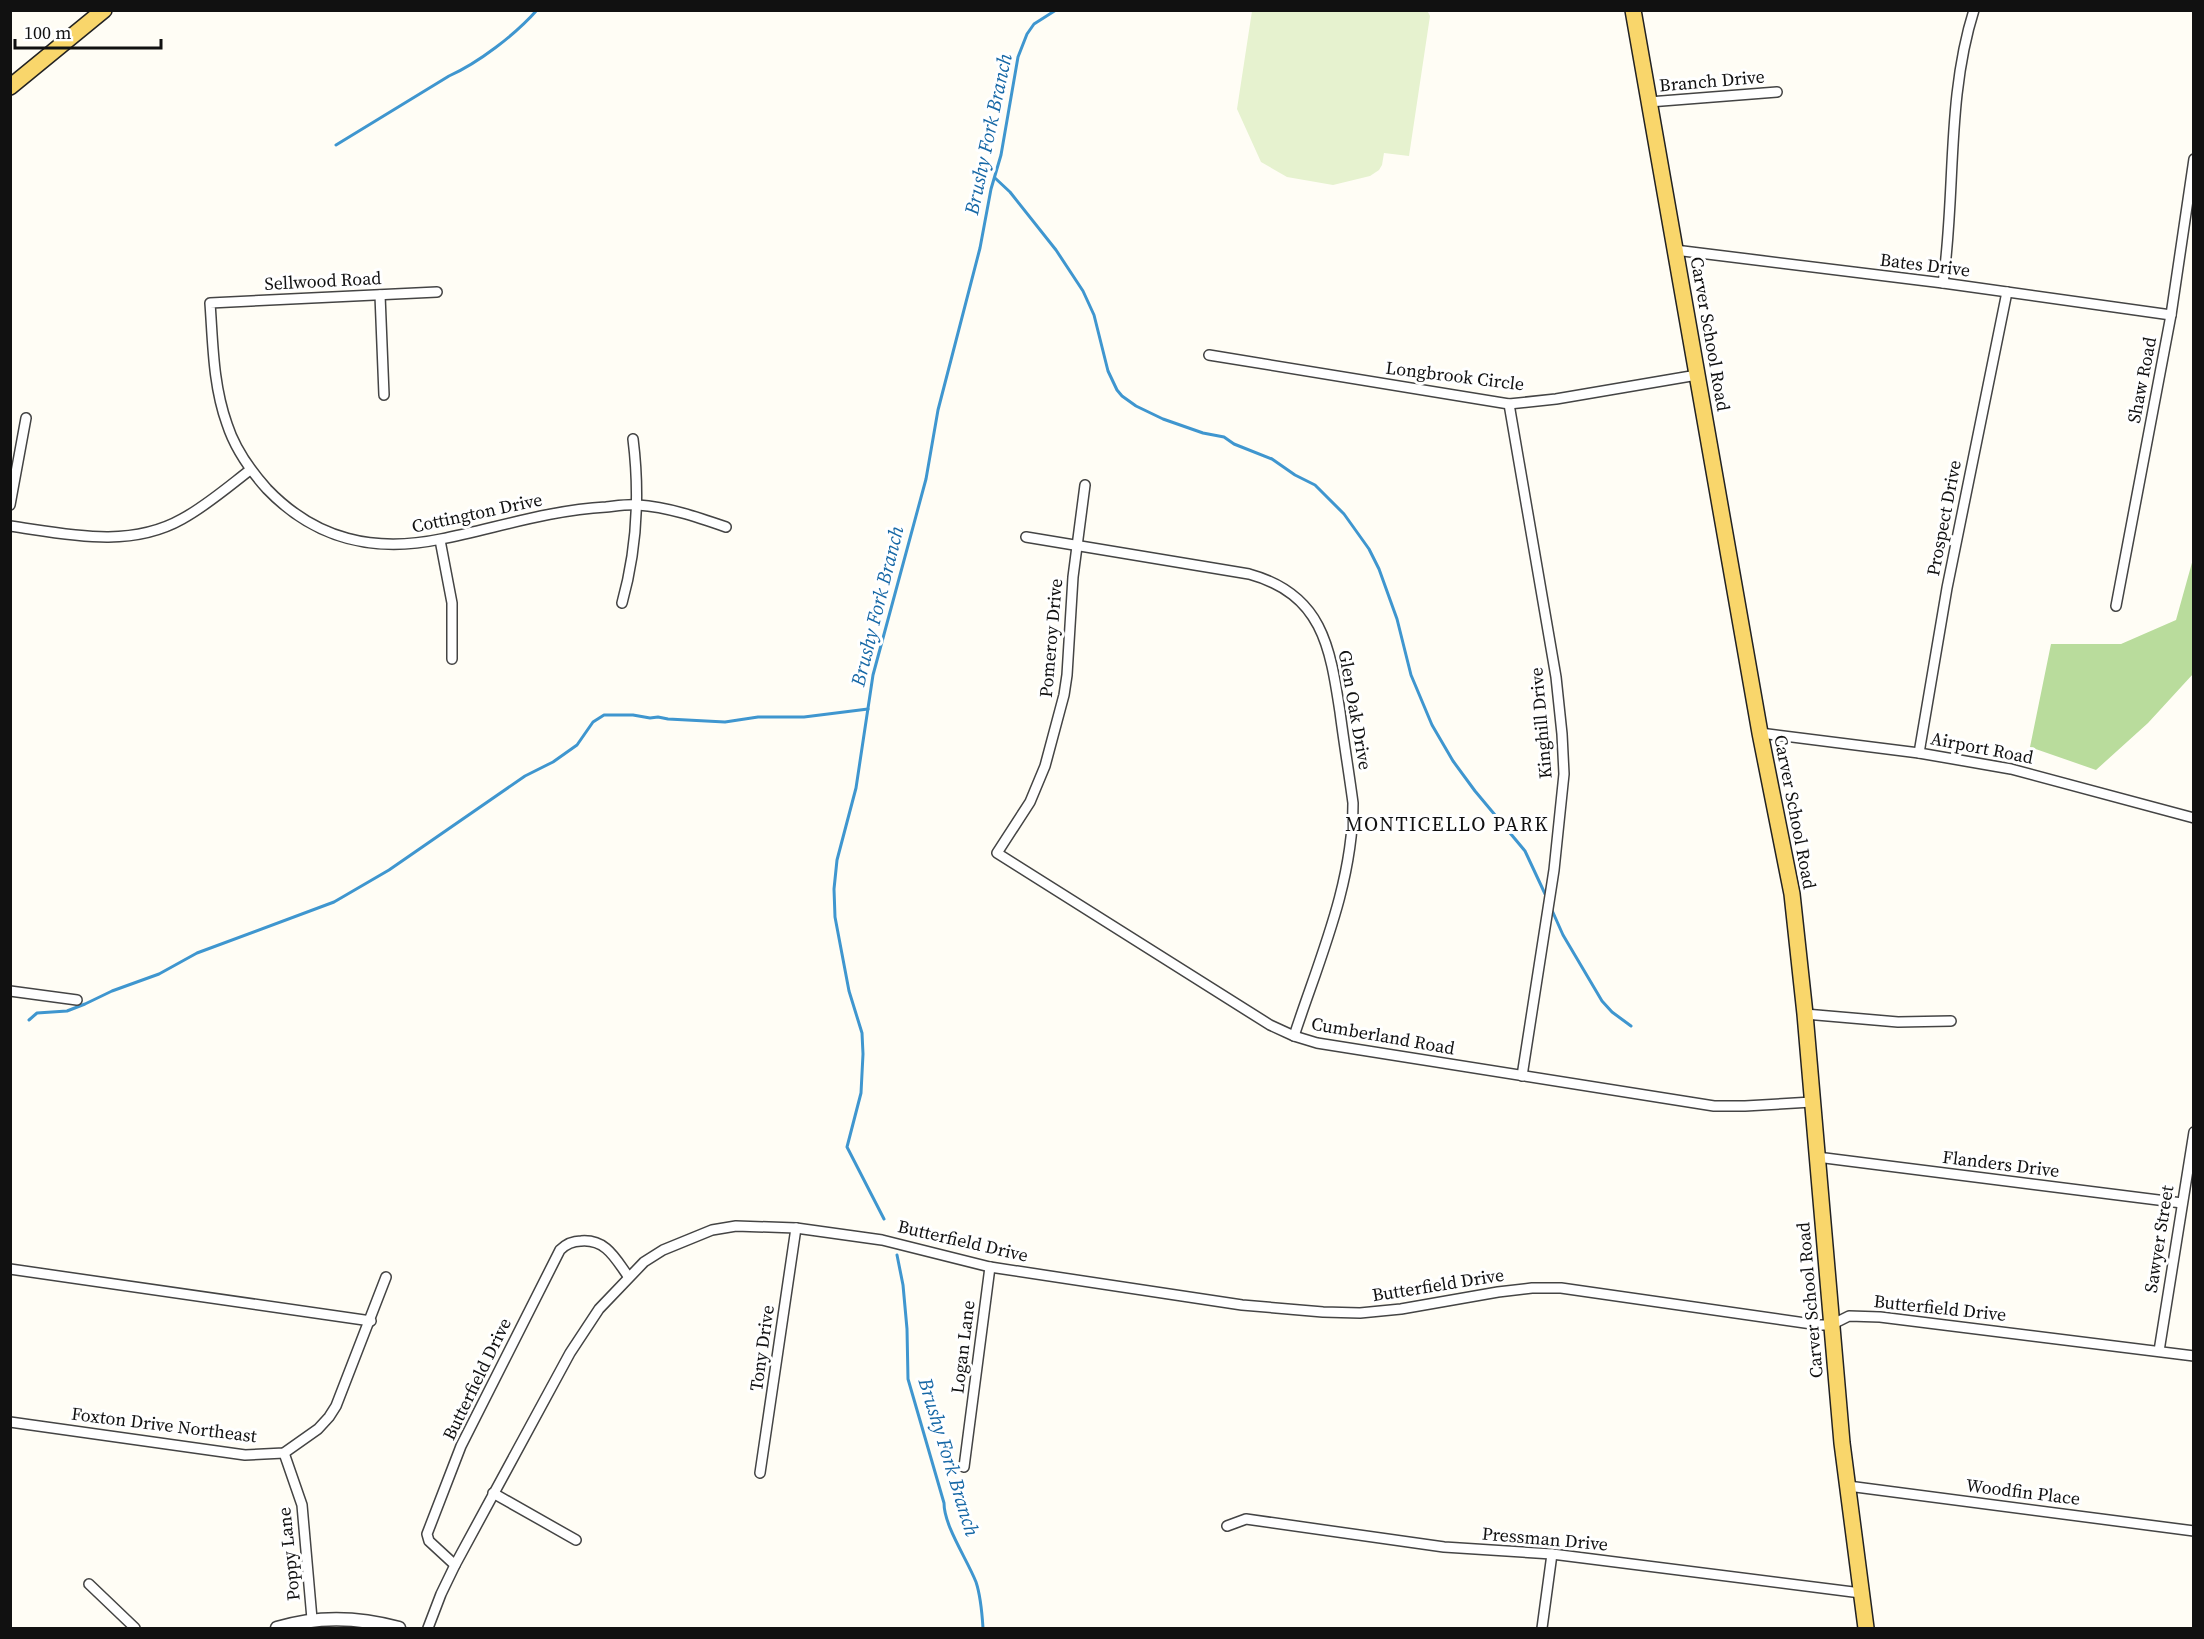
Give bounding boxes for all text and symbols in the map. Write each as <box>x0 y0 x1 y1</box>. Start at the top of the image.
scale bar <box>15 12 160 50</box>
text: 100 m <box>24 20 71 45</box>
water label: Brushy Fork Branch <box>957 51 1019 218</box>
street label: Branch Drive <box>1658 63 1766 98</box>
street label: Bates Drive <box>1878 247 1972 282</box>
street label: Carver School Road <box>1685 255 1736 413</box>
street label: Sellwood Road <box>264 265 382 296</box>
street label: Shaw Road <box>2121 335 2162 425</box>
street label: Longbrook Circle <box>1384 355 1526 396</box>
street label: Prospect Drive <box>1920 458 1967 578</box>
street label: Cottington Drive <box>409 486 544 539</box>
water label: Brushy Fork Branch <box>843 523 910 690</box>
street label: Pomeroy Drive <box>1033 577 1068 699</box>
street label: Glen Oak Drive <box>1333 648 1378 772</box>
street label: Kinghill Drive <box>1523 666 1558 780</box>
street label: Airport Road <box>1929 725 2036 770</box>
street label: Carver School Road <box>1768 733 1823 891</box>
district label: MONTICELLO PARK <box>1345 810 1549 838</box>
street label: Cumberland Road <box>1309 1011 1457 1060</box>
street label: Flanders Drive <box>1941 1144 2061 1183</box>
street label: Sawyer Street <box>2138 1183 2179 1294</box>
street label: Butterfield Drive <box>895 1213 1031 1268</box>
street label: Carver School Road <box>1790 1221 1829 1379</box>
street label: Butterfield Drive <box>1370 1262 1506 1307</box>
street label: Butterfield Drive <box>1873 1288 2008 1327</box>
street label: Logan Lane <box>944 1299 981 1395</box>
street label: Tony Drive <box>743 1303 780 1393</box>
street label: Butterfield Drive <box>436 1313 517 1444</box>
water label: Brushy Fork Branch <box>911 1373 986 1540</box>
street label: Foxton Drive Northeast <box>70 1401 258 1448</box>
street label: Woodfin Place <box>1964 1472 2082 1511</box>
street label: Poppy Lane <box>271 1506 306 1602</box>
street label: Pressman Drive <box>1481 1521 1609 1556</box>

